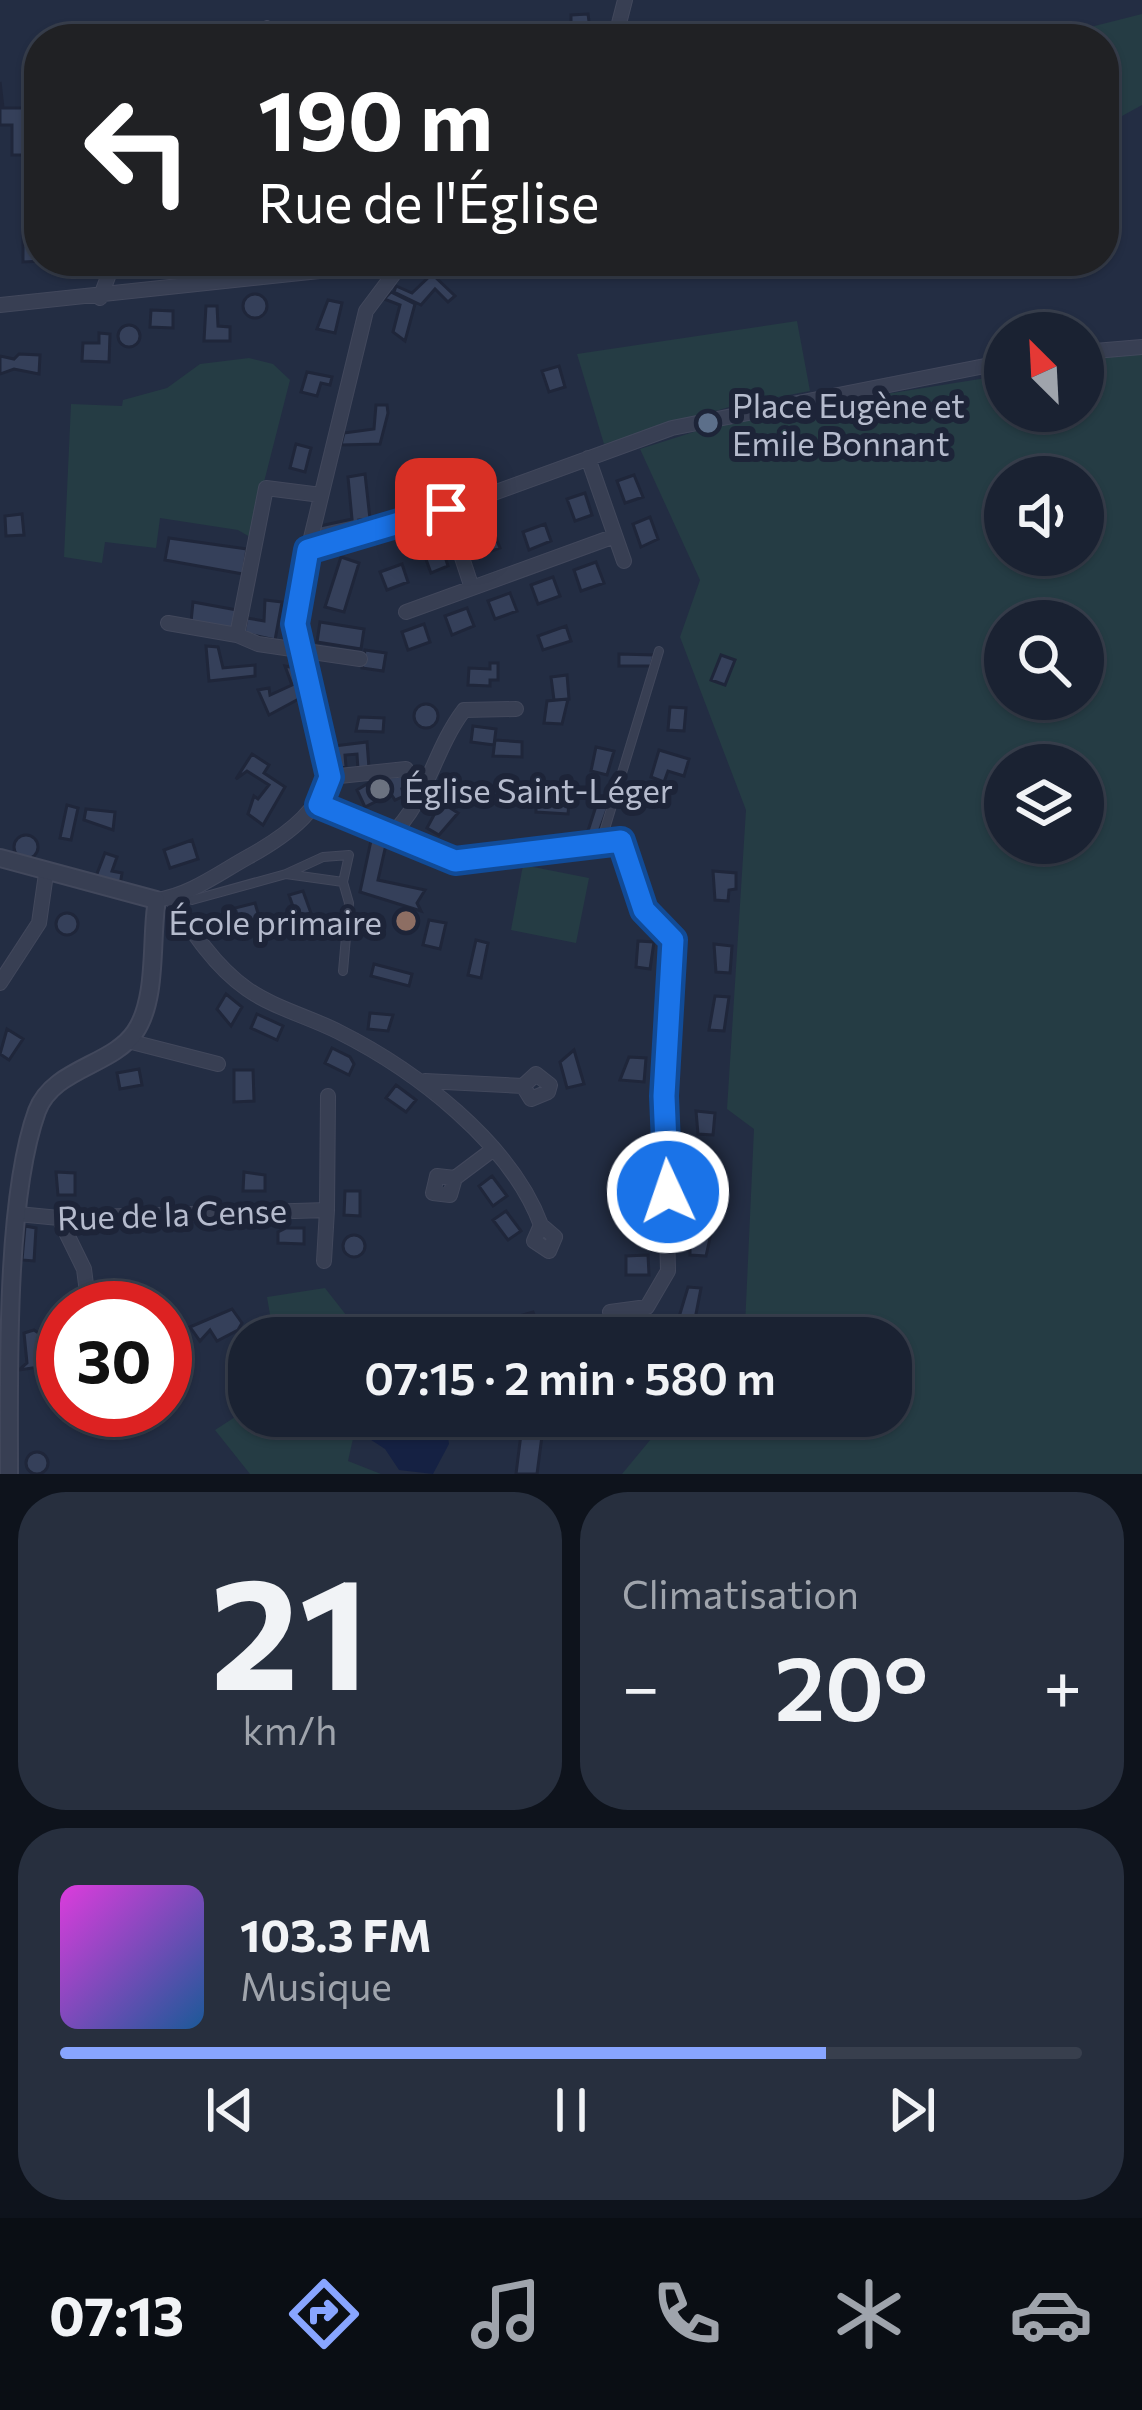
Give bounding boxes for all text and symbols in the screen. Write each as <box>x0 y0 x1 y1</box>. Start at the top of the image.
text: 190 m <box>258 66 493 168</box>
icon: left <box>60 72 216 228</box>
text: Rue de l'Église <box>258 168 599 234</box>
north arrow <box>984 312 1104 432</box>
map controls <box>984 312 1104 864</box>
place label: Place Eugène et Emile Bonnant <box>732 384 965 463</box>
marker: Place Eugène et Emile Bonnant <box>695 410 721 436</box>
button: sound <box>984 456 1104 576</box>
pin <box>395 458 497 560</box>
icon: arrive <box>413 476 479 542</box>
button: search <box>984 600 1104 720</box>
button: layers <box>984 744 1104 864</box>
place label: Église Saint-Léger <box>404 769 673 810</box>
marker: Église Saint-Léger <box>367 776 393 802</box>
place label: École primaire <box>169 901 382 942</box>
marker: École primaire <box>393 908 419 934</box>
position arrow <box>605 1129 731 1255</box>
street label: Rue de la Cense <box>56 1188 288 1238</box>
speed limit sign: 30 <box>36 1281 192 1437</box>
text: 07:15 · 2 min · 580 m <box>364 1349 776 1404</box>
text: 21 <box>210 1531 370 1722</box>
text: Climatisation <box>622 1569 859 1617</box>
text: 20° <box>774 1629 928 1740</box>
text: − <box>622 1644 660 1725</box>
text: + <box>1043 1644 1082 1725</box>
text: km/h <box>243 1705 337 1753</box>
text: 103.3 FM <box>240 1906 432 1961</box>
text: Musique <box>240 1961 392 2009</box>
icon: previous <box>197 2077 263 2143</box>
icon: pause <box>538 2077 604 2143</box>
icon: next <box>879 2077 945 2143</box>
icon: directions <box>282 2272 366 2356</box>
icon: music <box>464 2272 548 2356</box>
icon: phone <box>645 2272 729 2356</box>
icon: climate <box>827 2272 911 2356</box>
icon: car <box>1009 2272 1093 2356</box>
text: 07:13 <box>49 2281 184 2347</box>

